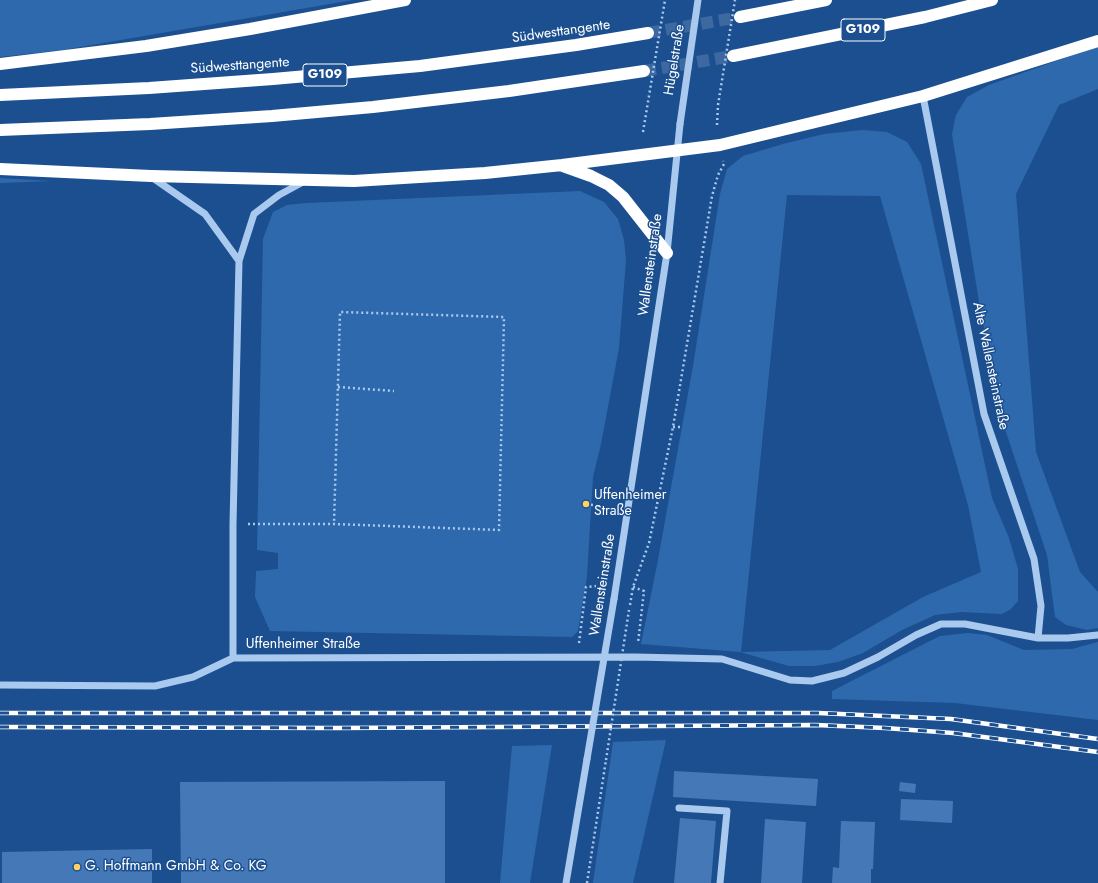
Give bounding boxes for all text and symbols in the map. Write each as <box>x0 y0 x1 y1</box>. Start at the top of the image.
street label: Südwesttangente <box>511 17 611 47</box>
road number: G109 <box>841 19 885 41</box>
street label: Hügelstraße <box>661 23 689 97</box>
street label: Südwesttangente <box>190 54 290 78</box>
road number: G109 <box>303 64 347 86</box>
street label: Wallensteinstraße <box>636 213 666 317</box>
street label: Alte Wallensteinstraße <box>968 301 1012 431</box>
place label: Uffenheimer Straße <box>594 488 666 520</box>
marker: Uffenheimer Straße <box>581 499 591 509</box>
street label: Wallensteinstraße <box>587 533 619 637</box>
street label: Uffenheimer Straße <box>246 637 360 653</box>
place label: G. Hoffmann GmbH & Co. KG <box>85 859 267 875</box>
marker: G. Hoffmann GmbH & Co. KG <box>72 862 82 872</box>

